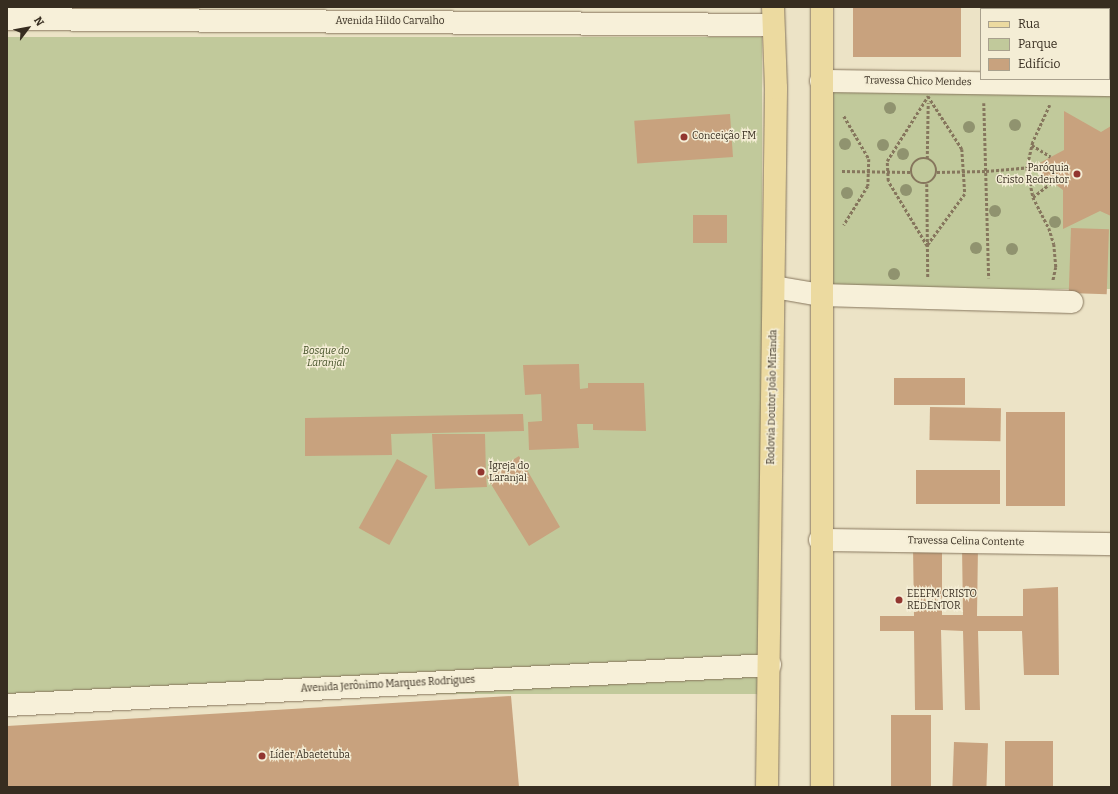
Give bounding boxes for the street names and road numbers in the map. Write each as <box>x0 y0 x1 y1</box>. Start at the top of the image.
street label: Avenida Hildo Carvalho <box>336 16 444 28</box>
street label: Travessa Chico Mendes <box>864 75 972 89</box>
street label: Rodovia Doutor João Miranda <box>766 329 780 465</box>
street label: Travessa Celina Contente <box>908 535 1024 549</box>
street label: Avenida Jerônimo Marques Rodrigues <box>300 674 476 696</box>

